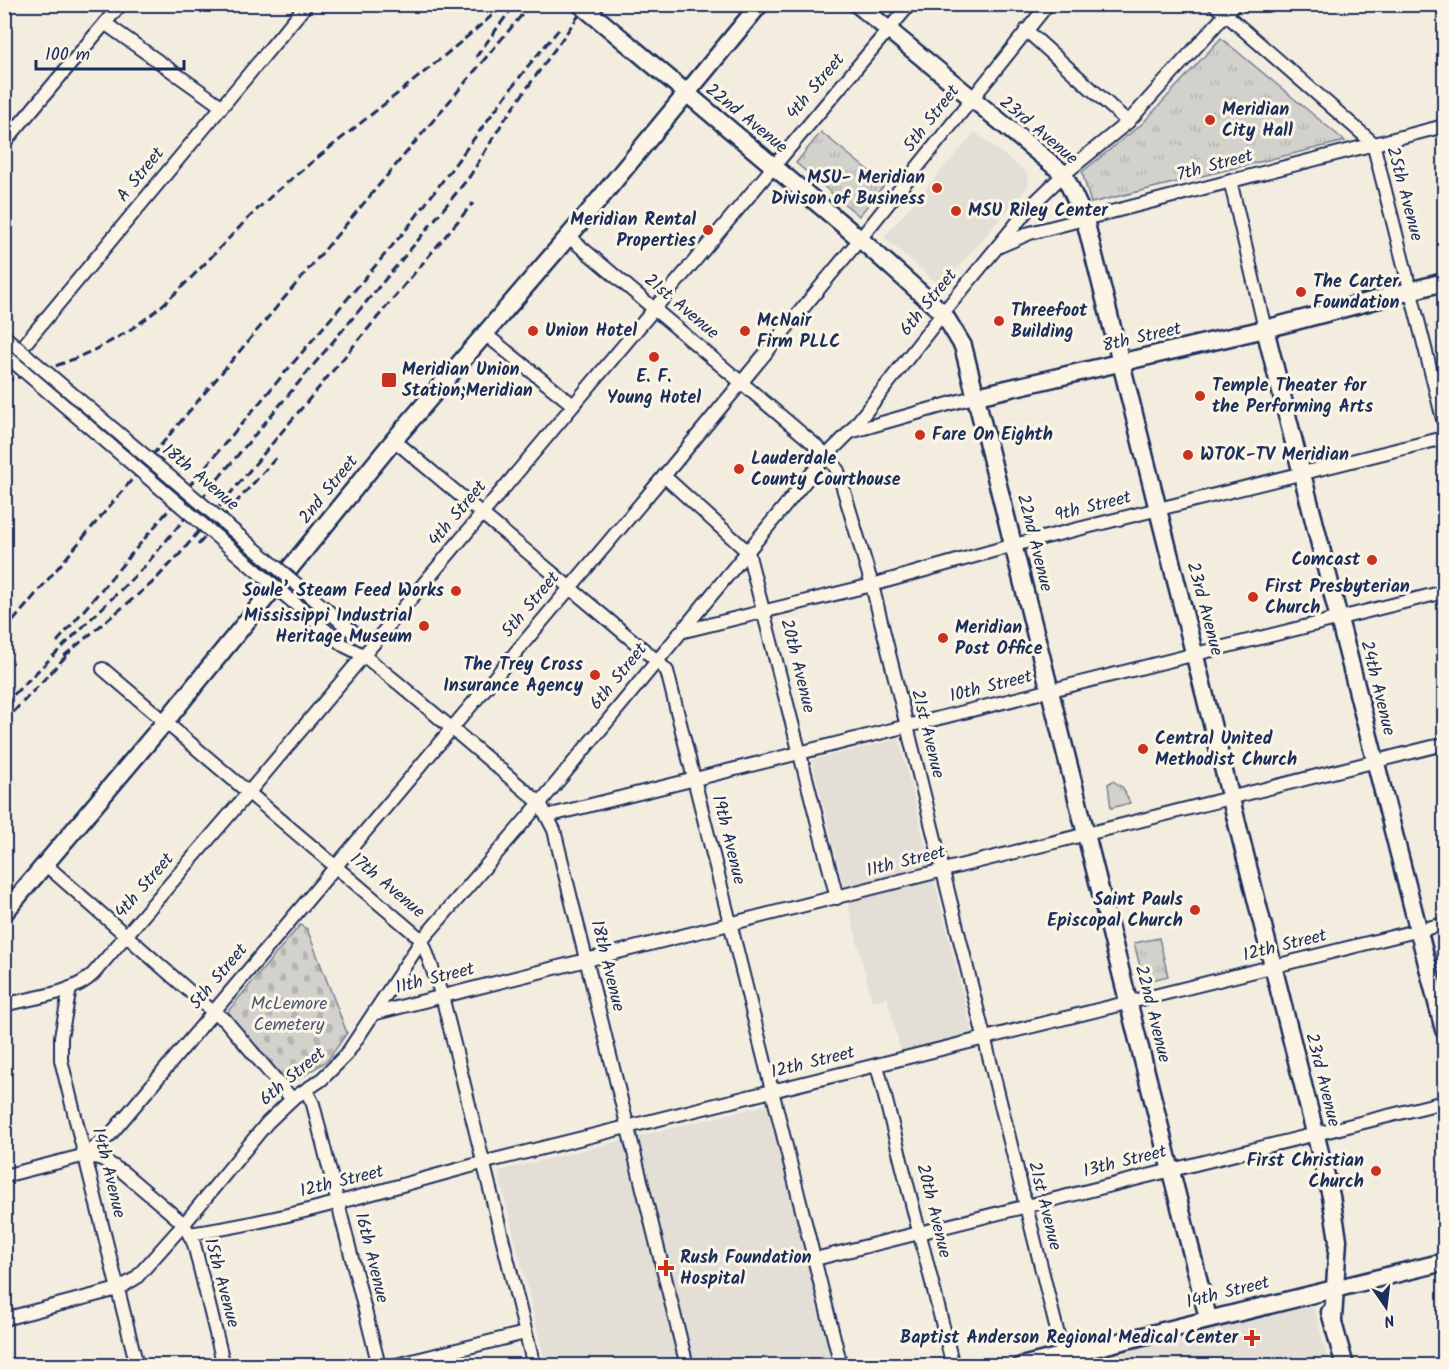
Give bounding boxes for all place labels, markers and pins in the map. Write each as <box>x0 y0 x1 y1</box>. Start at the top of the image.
place label: Meridian City Hall <box>1222 96 1293 146</box>
marker: Meridian City Hall <box>1203 113 1217 127</box>
place label: MSU- Meridian Divison of Business <box>771 164 926 214</box>
marker: MSU- Meridian Divison of Business <box>930 181 944 195</box>
place label: MSU Riley Center <box>968 197 1109 226</box>
marker: MSU Riley Center <box>949 204 963 218</box>
place label: Meridian Rental Properties <box>570 206 697 256</box>
marker: Meridian Rental Properties <box>701 223 715 237</box>
place label: The Carter Foundation <box>1313 268 1400 318</box>
marker: The Carter Foundation <box>1294 285 1308 299</box>
place label: Threefoot Building <box>1011 297 1088 347</box>
place label: McNair Firm PLLC <box>757 307 840 357</box>
marker: Threefoot Building <box>992 314 1006 328</box>
place label: Union Hotel <box>545 317 637 346</box>
marker: Union Hotel <box>526 324 540 338</box>
marker: McNair Firm PLLC <box>738 324 752 338</box>
marker: E. F. Young Hotel <box>647 350 661 364</box>
place label: Meridian Union Station;Meridian <box>402 356 533 406</box>
place label: E. F. Young Hotel <box>607 363 701 413</box>
marker: Meridian Union Station;Meridian <box>380 371 398 389</box>
place label: Temple Theater for the Performing Arts <box>1212 372 1374 422</box>
marker: Temple Theater for the Performing Arts <box>1193 389 1207 403</box>
place label: Fare On Eighth <box>932 421 1053 450</box>
marker: Fare On Eighth <box>913 428 927 442</box>
place label: WTOK-TV Meridian <box>1200 441 1349 470</box>
place label: Lauderdale County Courthouse <box>751 445 901 495</box>
marker: WTOK-TV Meridian <box>1181 448 1195 462</box>
marker: Lauderdale County Courthouse <box>732 462 746 476</box>
place label: Comcast <box>1291 546 1361 575</box>
marker: Comcast <box>1365 553 1379 567</box>
place label: First Presbyterian Church <box>1265 573 1410 623</box>
place label: Soule’ Steam Feed Works <box>242 577 445 606</box>
marker: Soule’ Steam Feed Works <box>449 584 463 598</box>
marker: First Presbyterian Church <box>1246 590 1260 604</box>
place label: Mississippi Industrial Heritage Museum <box>244 602 412 652</box>
place label: Meridian Post Office <box>955 614 1043 664</box>
marker: Mississippi Industrial Heritage Museum <box>417 619 431 633</box>
marker: Meridian Post Office <box>936 631 950 645</box>
place label: The Trey Cross Insurance Agency <box>443 651 584 701</box>
marker: The Trey Cross Insurance Agency <box>588 668 602 682</box>
place label: Central United Methodist Church <box>1155 725 1297 775</box>
marker: Central United Methodist Church <box>1136 742 1150 756</box>
place label: Saint Pauls Episcopal Church <box>1047 886 1184 936</box>
marker: Saint Pauls Episcopal Church <box>1188 903 1202 917</box>
place label: First Christian Church <box>1247 1147 1364 1197</box>
marker: First Christian Church <box>1369 1164 1383 1178</box>
place label: Rush Foundation Hospital <box>680 1244 812 1294</box>
marker: Rush Foundation Hospital <box>657 1259 675 1277</box>
place label: Baptist Anderson Regional Medical Center <box>900 1324 1239 1353</box>
marker: Baptist Anderson Regional Medical Center <box>1243 1329 1261 1347</box>

